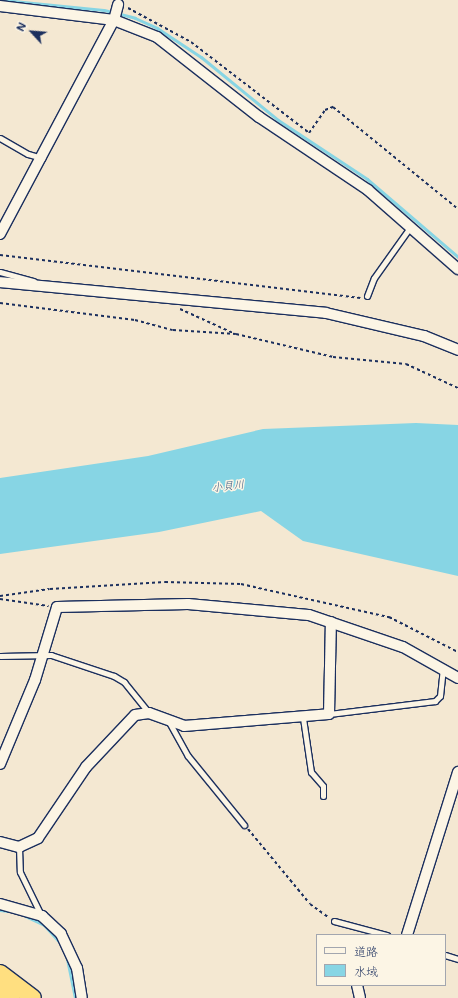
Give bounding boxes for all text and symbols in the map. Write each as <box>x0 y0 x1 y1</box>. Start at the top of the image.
north arrow <box>12 12 52 52</box>
text: N <box>12 19 29 34</box>
water label: 小貝川 <box>211 478 245 494</box>
legend <box>316 934 446 986</box>
text: 道路 <box>354 943 378 959</box>
text: 水域 <box>354 963 378 979</box>

